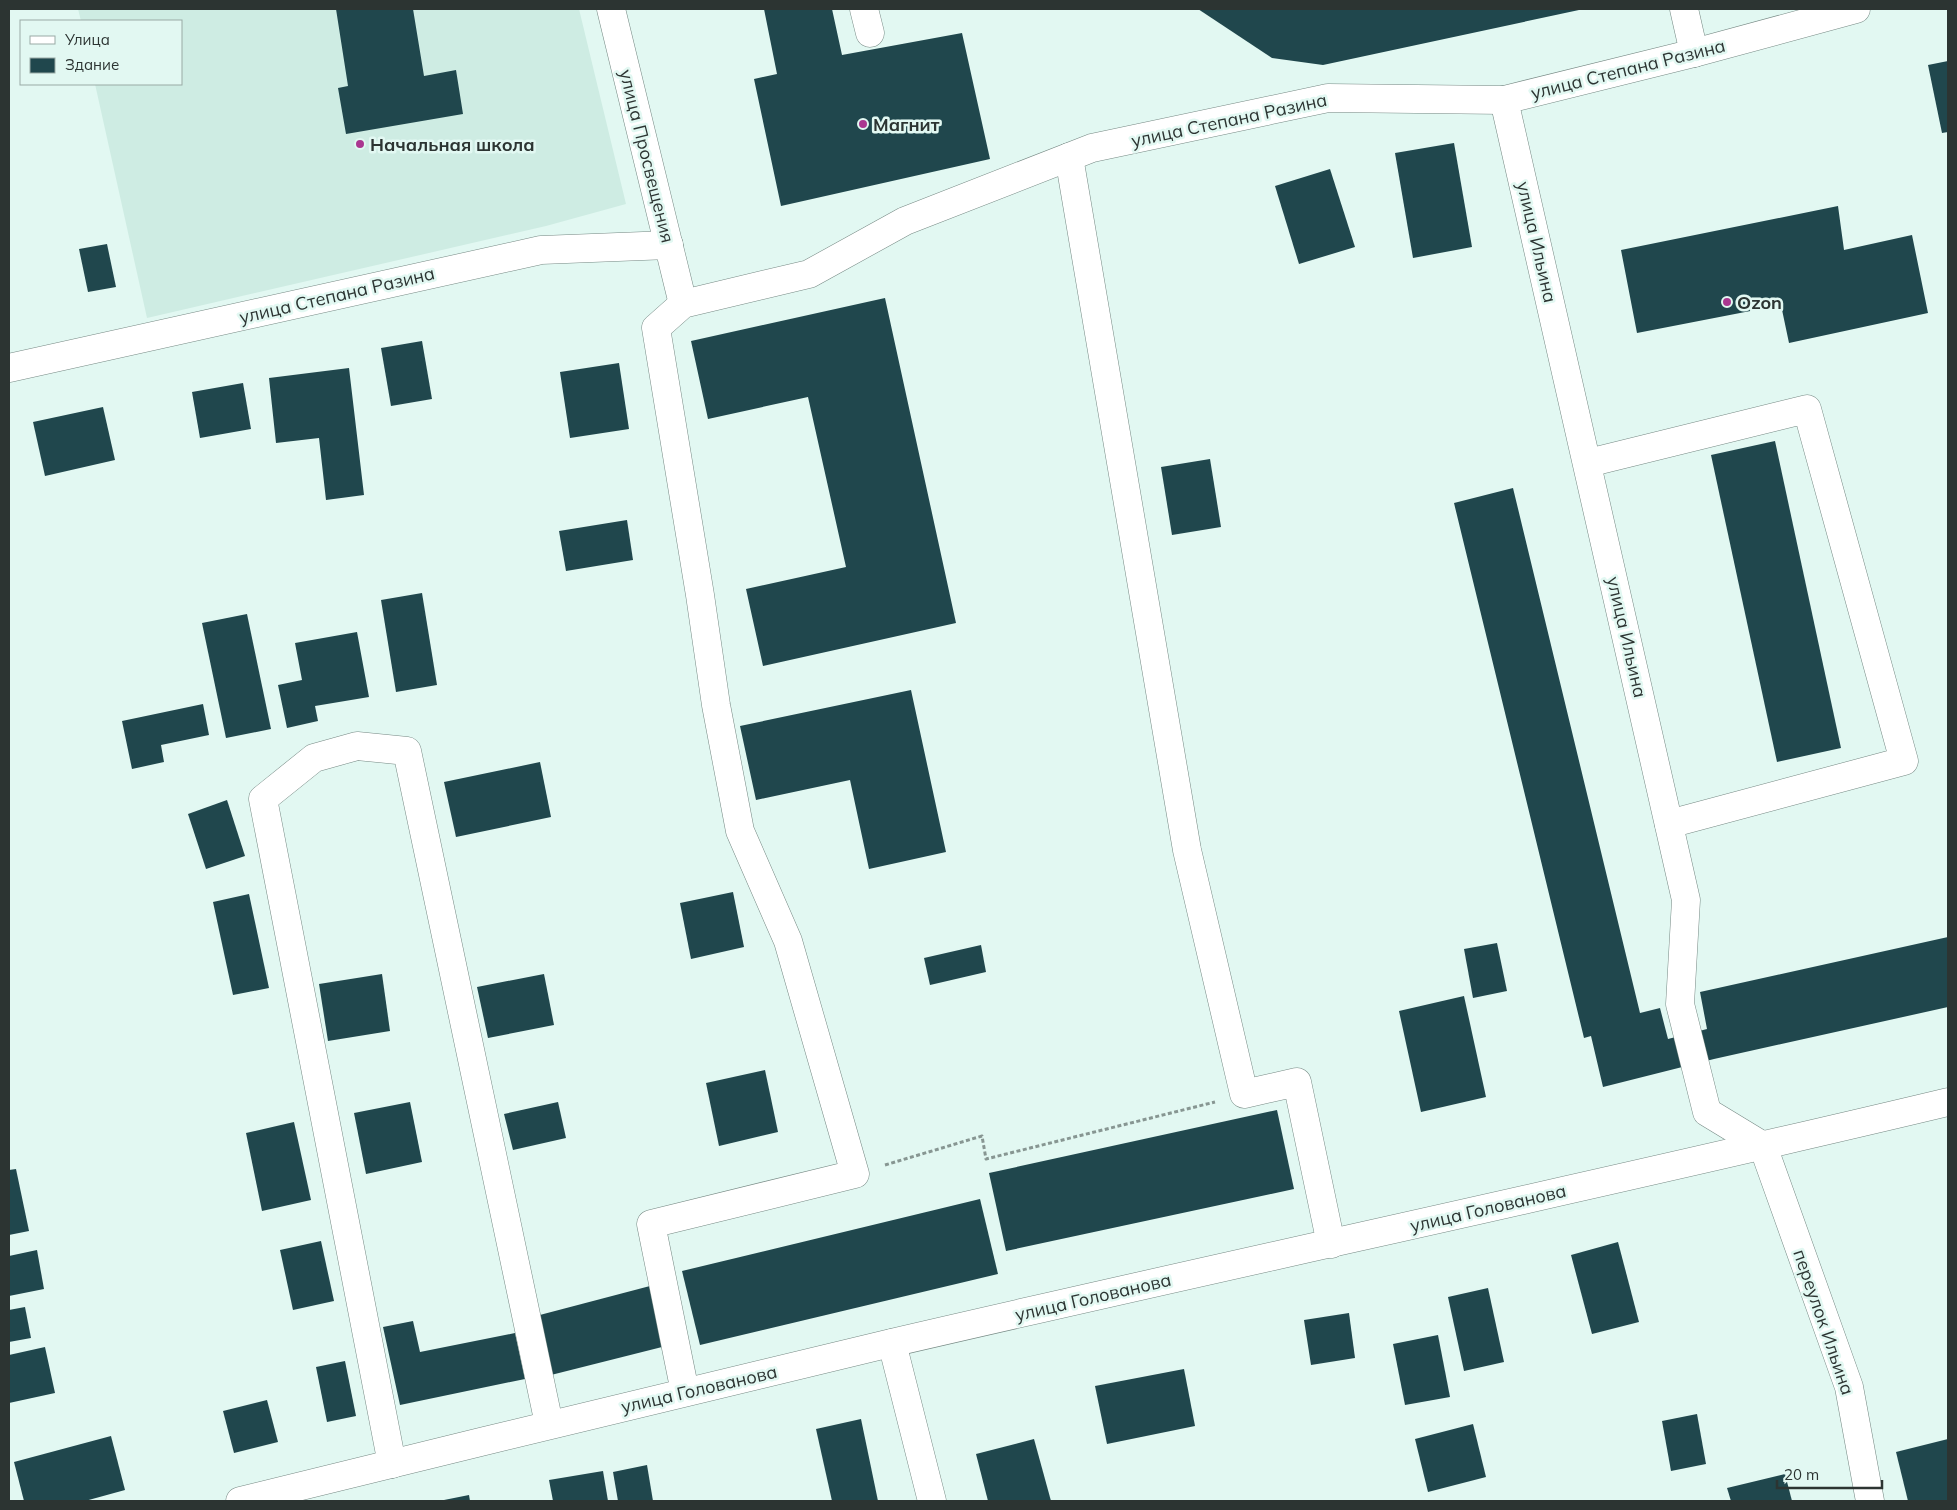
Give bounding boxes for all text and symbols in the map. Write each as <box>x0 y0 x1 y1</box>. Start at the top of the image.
legend <box>20 20 182 85</box>
text: Улица <box>64 30 110 49</box>
street label: улица Степана Разина <box>1528 34 1728 104</box>
text: Здание <box>65 55 119 74</box>
street label: улица Просвещения <box>614 67 680 245</box>
street label: улица Степана Разина <box>1129 88 1329 152</box>
place label: Магнит <box>873 113 940 136</box>
marker: Магнит <box>857 118 869 130</box>
place label: Начальная школа <box>370 133 535 156</box>
marker: Начальная школа <box>354 138 366 150</box>
street label: улица Ильина <box>1512 179 1562 305</box>
street label: улица Степана Разина <box>237 261 437 329</box>
place label: Ozon <box>1737 291 1782 314</box>
marker: Ozon <box>1721 296 1733 308</box>
street label: улица Ильина <box>1602 574 1652 700</box>
street label: улица Голованова <box>1408 1179 1568 1237</box>
street label: переулок Ильина <box>1788 1246 1860 1398</box>
street label: улица Голованова <box>1013 1268 1173 1326</box>
street label: улица Голованова <box>619 1360 779 1418</box>
scale bar <box>1777 1458 1882 1490</box>
text: 20 m <box>1784 1465 1819 1484</box>

